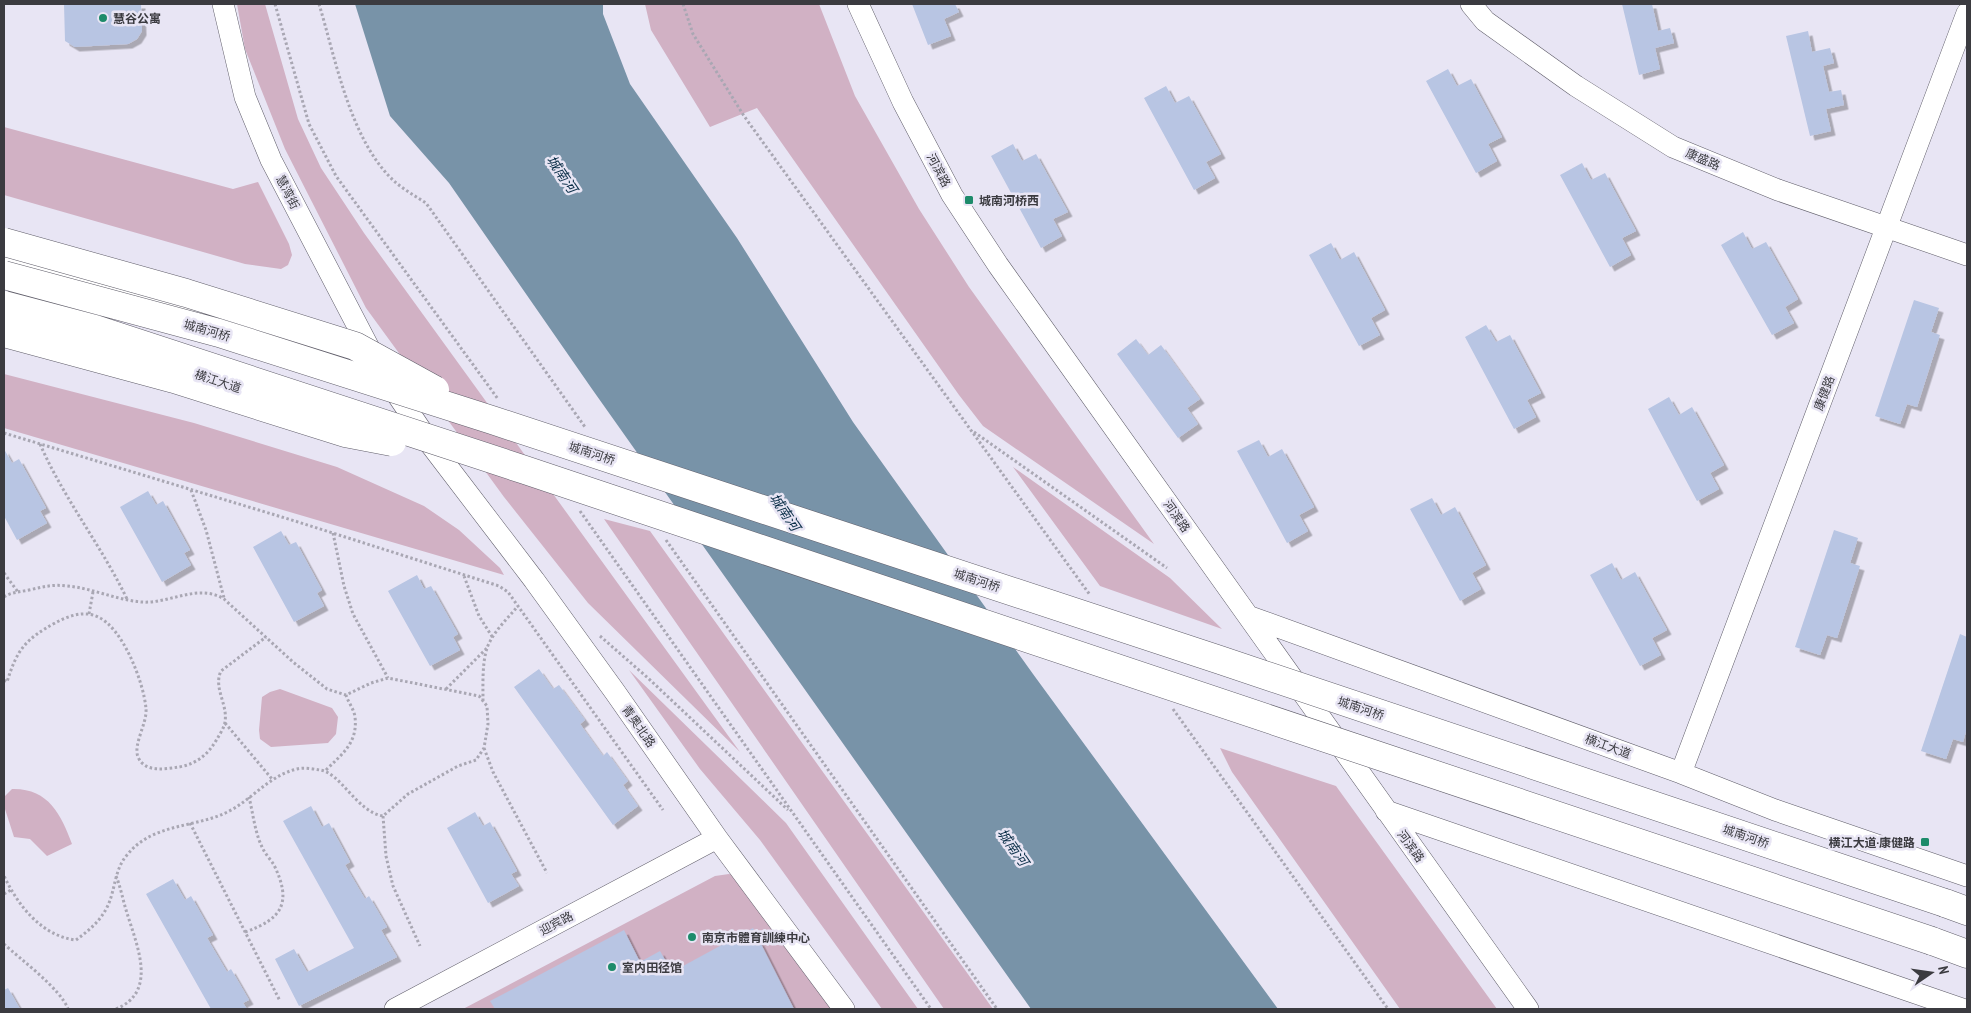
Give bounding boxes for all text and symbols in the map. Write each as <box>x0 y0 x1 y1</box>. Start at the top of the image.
place label: 慧谷公寓 <box>113 11 161 26</box>
marker: 慧谷公寓 <box>97 12 109 24</box>
street label: 康盛路 <box>1683 145 1723 173</box>
street label: 河滨路 <box>924 151 954 189</box>
water label: 城南河 <box>543 152 583 199</box>
street label: 慧湾街 <box>273 173 303 211</box>
place label: 城南河桥西 <box>979 193 1039 208</box>
marker: 城南河桥西 <box>963 194 975 206</box>
street label: 城南河桥 <box>182 316 232 344</box>
street label: 横江大道 <box>193 366 243 396</box>
street label: 康健路 <box>1811 374 1837 412</box>
street label: 城南河桥 <box>567 438 617 468</box>
water label: 城南河 <box>766 490 806 537</box>
street label: 河滨路 <box>1161 497 1193 535</box>
street label: 城南河桥 <box>952 565 1002 595</box>
street label: 城南河桥 <box>1336 693 1386 723</box>
street label: 青奥北路 <box>619 702 659 750</box>
street label: 横江大道 <box>1583 731 1633 761</box>
street label: 城南河桥 <box>1721 821 1771 851</box>
water label: 城南河 <box>994 825 1034 872</box>
street label: 河滨路 <box>1394 827 1428 865</box>
place label: 横江大道·康健路 <box>1828 835 1915 850</box>
marker: 横江大道·康健路 <box>1919 836 1931 848</box>
street label: 迎宾路 <box>537 908 575 938</box>
place label: 南京市體育訓練中心 <box>702 930 810 945</box>
marker: 南京市體育訓練中心 <box>686 931 698 943</box>
north arrow <box>1906 948 1956 998</box>
place label: 室内田径馆 <box>622 960 682 975</box>
marker: 室内田径馆 <box>606 961 618 973</box>
text: N <box>1934 964 1953 976</box>

